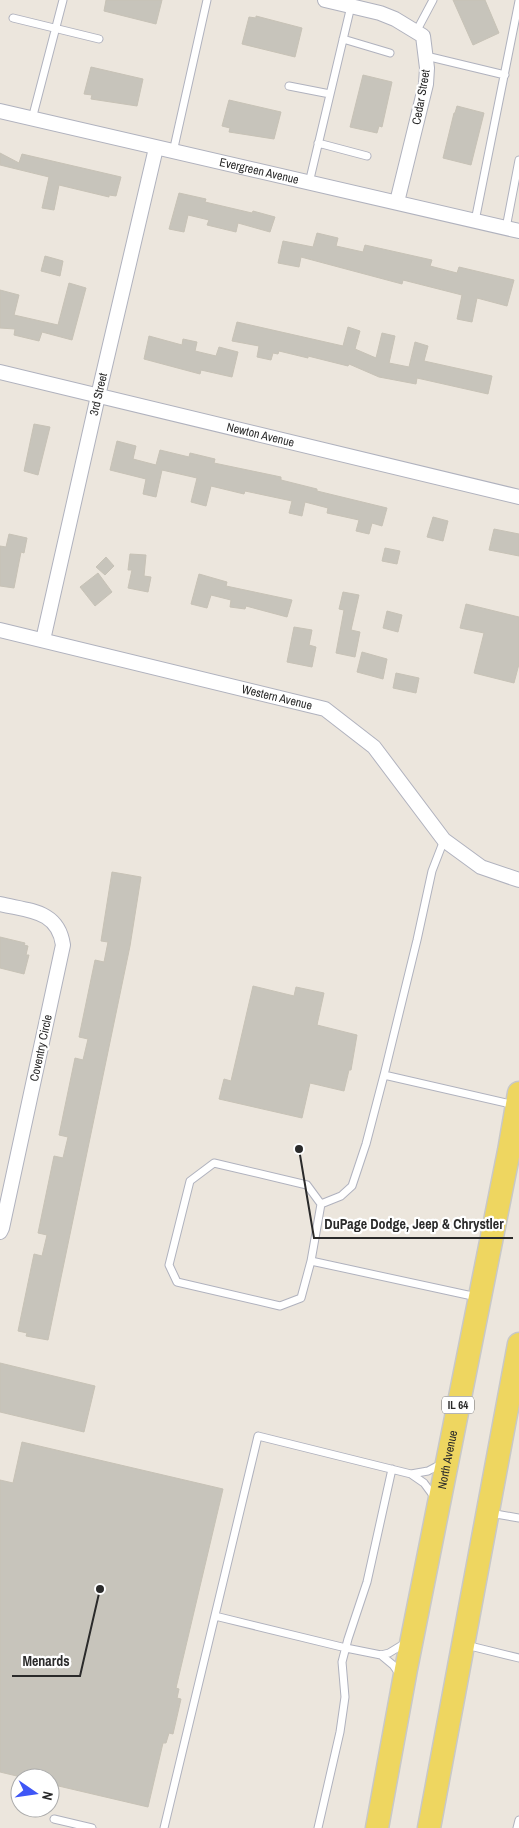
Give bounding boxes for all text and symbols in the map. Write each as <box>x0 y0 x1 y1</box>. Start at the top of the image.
street label: Cedar Street <box>408 68 434 126</box>
street label: Evergreen Avenue <box>218 154 300 188</box>
street label: 3rd Street <box>86 371 111 417</box>
street label: Newton Avenue <box>225 419 296 451</box>
street label: Western Avenue <box>240 681 314 714</box>
street label: Coventry Circle <box>26 1013 56 1083</box>
callout: DuPage Dodge, Jeep & Chrystler <box>314 1209 513 1238</box>
text: DuPage Dodge, Jeep & Chrystler <box>324 1215 504 1233</box>
road number: IL 64 <box>442 1396 474 1414</box>
street label: North Avenue <box>434 1429 461 1490</box>
callout: Menards <box>12 1647 80 1676</box>
text: Menards <box>22 1652 70 1670</box>
north arrow <box>10 1768 60 1818</box>
text: N <box>38 1790 57 1802</box>

